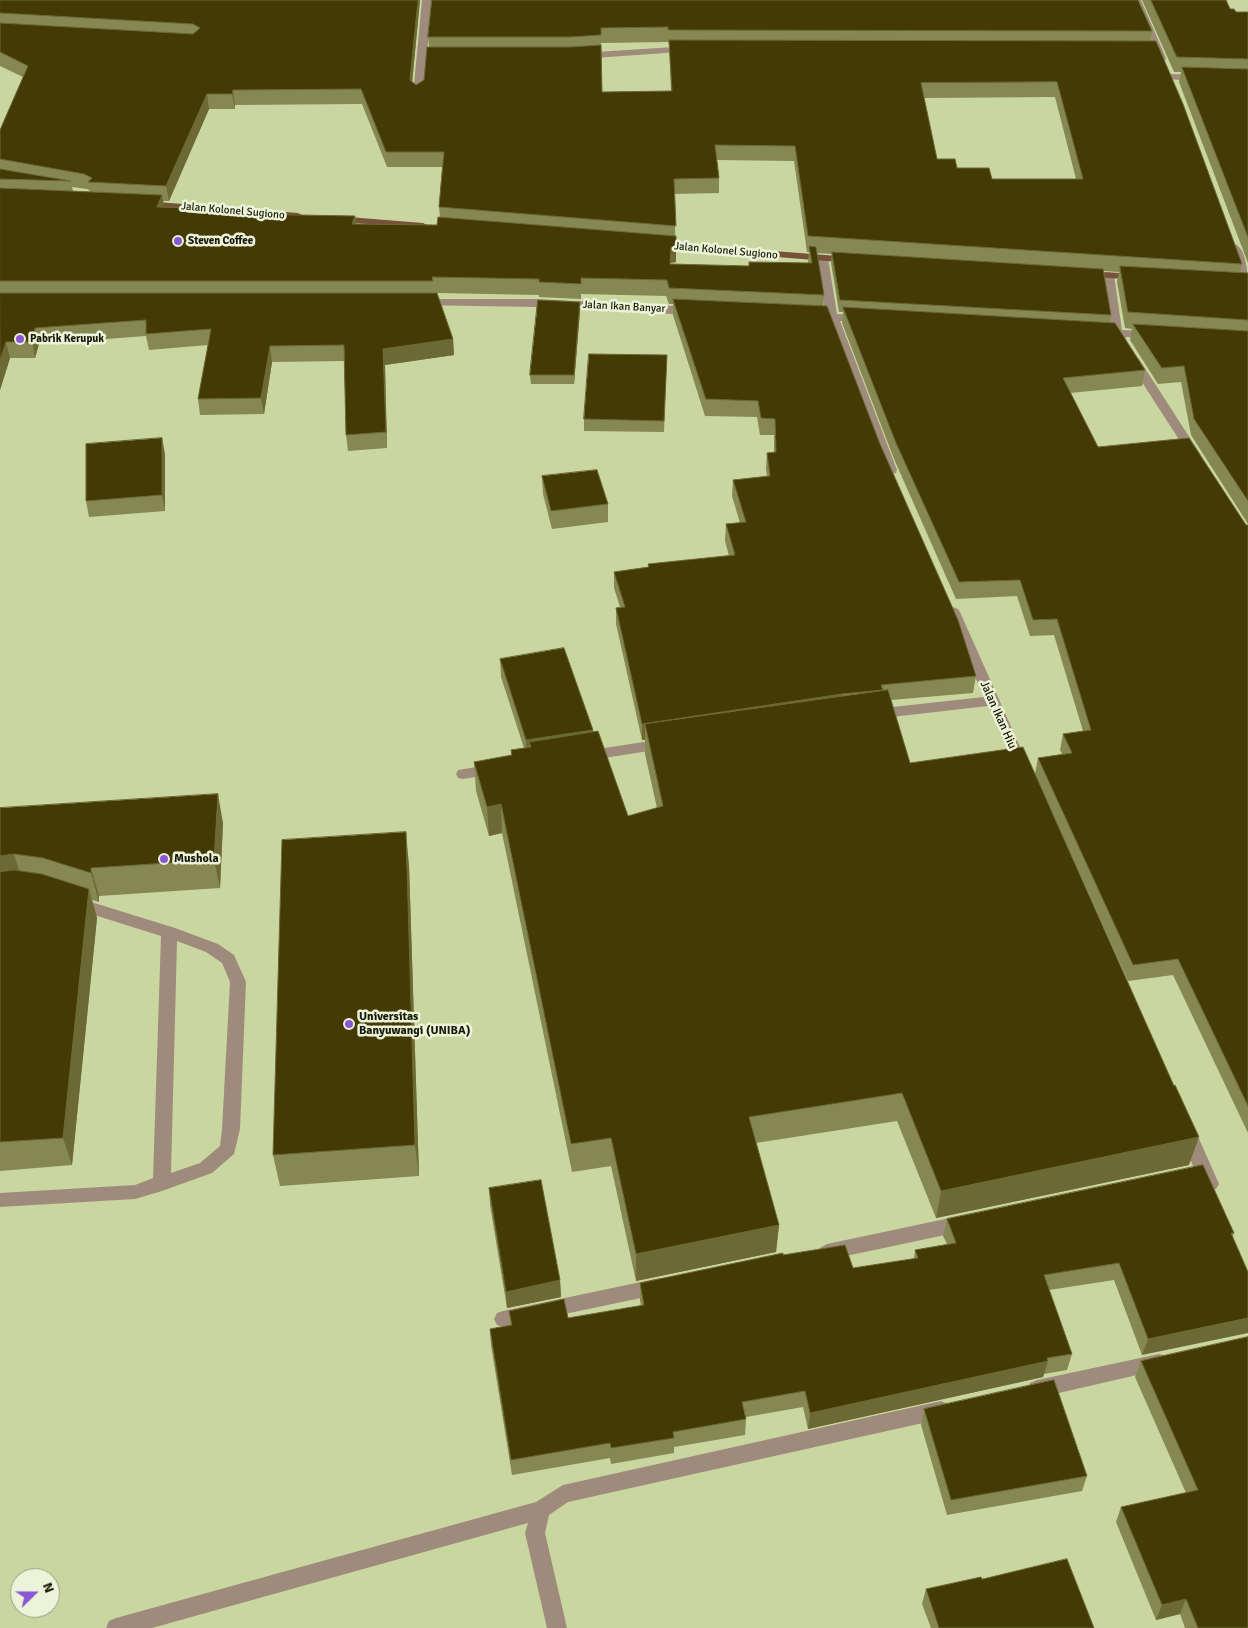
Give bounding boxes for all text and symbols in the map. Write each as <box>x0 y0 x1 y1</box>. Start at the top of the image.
street label: Jalan Kolonel Sugiono <box>181 200 285 222</box>
place label: Steven Coffee <box>188 234 253 248</box>
marker: Steven Coffee <box>172 235 184 247</box>
street label: Jalan Kolonel Sugiono <box>674 240 778 262</box>
street label: Jalan Ikan Banyar <box>582 298 666 316</box>
place label: Pabrik Kerupuk <box>30 332 104 346</box>
marker: Pabrik Kerupuk <box>14 333 26 345</box>
street label: Jalan Ikan Hiu <box>977 679 1019 751</box>
place label: Mushola <box>174 852 219 866</box>
marker: Mushola <box>158 853 170 865</box>
place label: Universitas Banyuwangi (UNIBA) <box>359 1010 470 1038</box>
marker: Universitas Banyuwangi (UNIBA) <box>343 1018 355 1030</box>
north arrow <box>10 1568 60 1618</box>
text: N <box>39 1580 58 1595</box>

